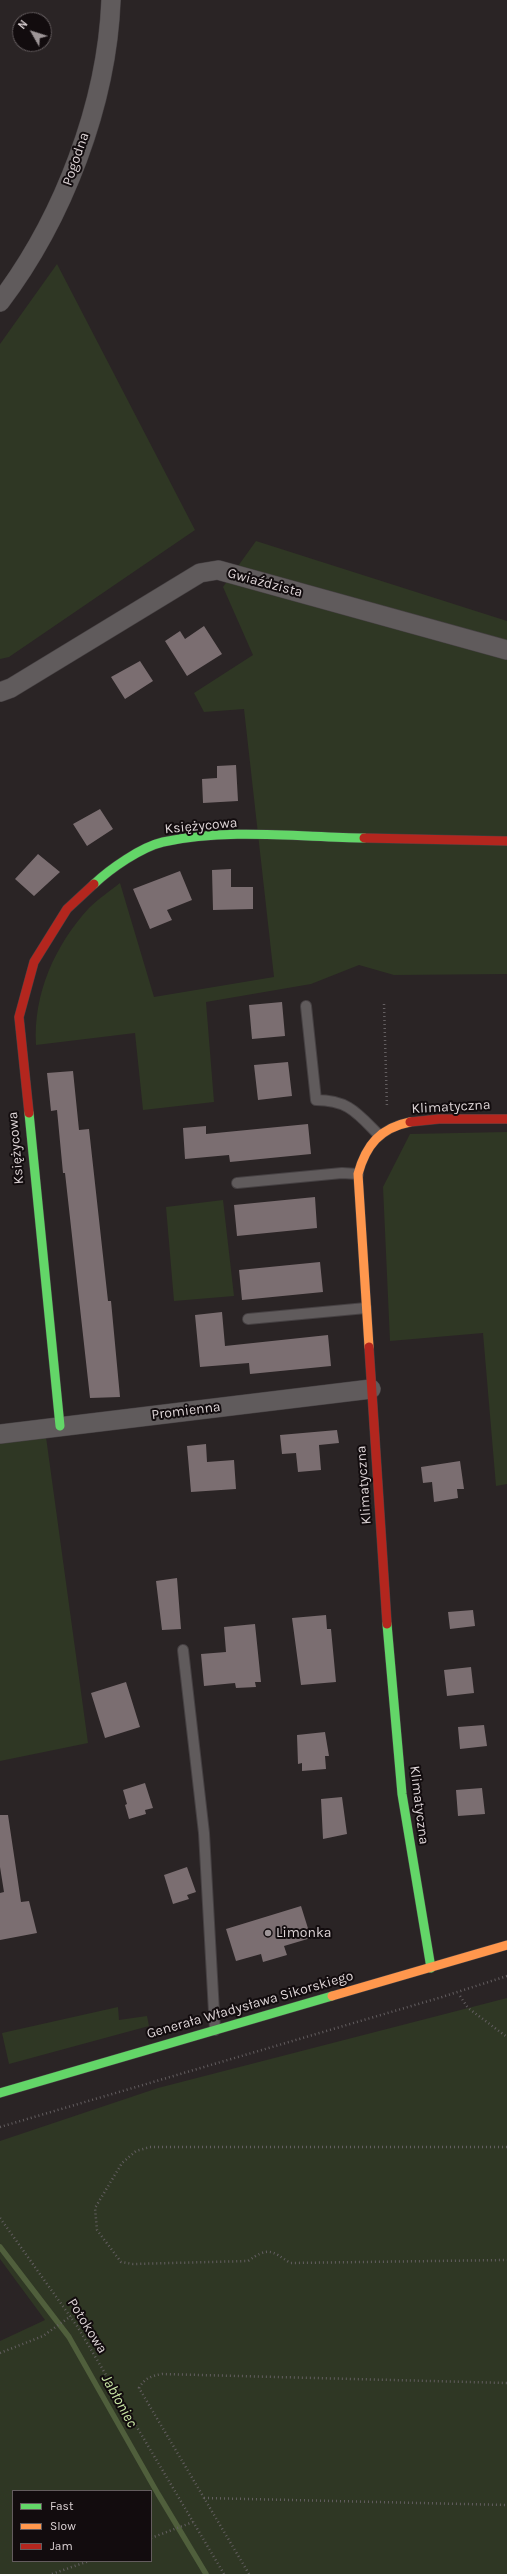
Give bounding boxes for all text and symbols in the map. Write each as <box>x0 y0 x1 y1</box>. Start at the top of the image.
north arrow <box>12 12 52 52</box>
text: N <box>16 18 31 32</box>
street label: Pogodna <box>59 130 93 188</box>
street label: Gwiaździsta <box>226 565 304 601</box>
street label: Księżycowa <box>164 814 238 838</box>
street label: Klimatyczna <box>411 1097 491 1117</box>
street label: Księżycowa <box>4 1111 28 1185</box>
street label: Promienna <box>150 1398 222 1424</box>
street label: Klimatyczna <box>353 1445 375 1525</box>
street label: Klimatyczna <box>406 1765 432 1845</box>
place label: Limonka <box>276 1925 332 1941</box>
marker: Limonka <box>263 1928 273 1938</box>
street label: Generała Władysława Sikorskiego <box>145 1967 355 2043</box>
street label: Potokowa <box>64 2295 110 2357</box>
water label: Jabłoniec <box>97 2371 141 2431</box>
legend <box>12 2490 152 2562</box>
text: Fast <box>50 2499 73 2513</box>
text: Slow <box>50 2519 76 2533</box>
text: Jam <box>50 2539 73 2553</box>

